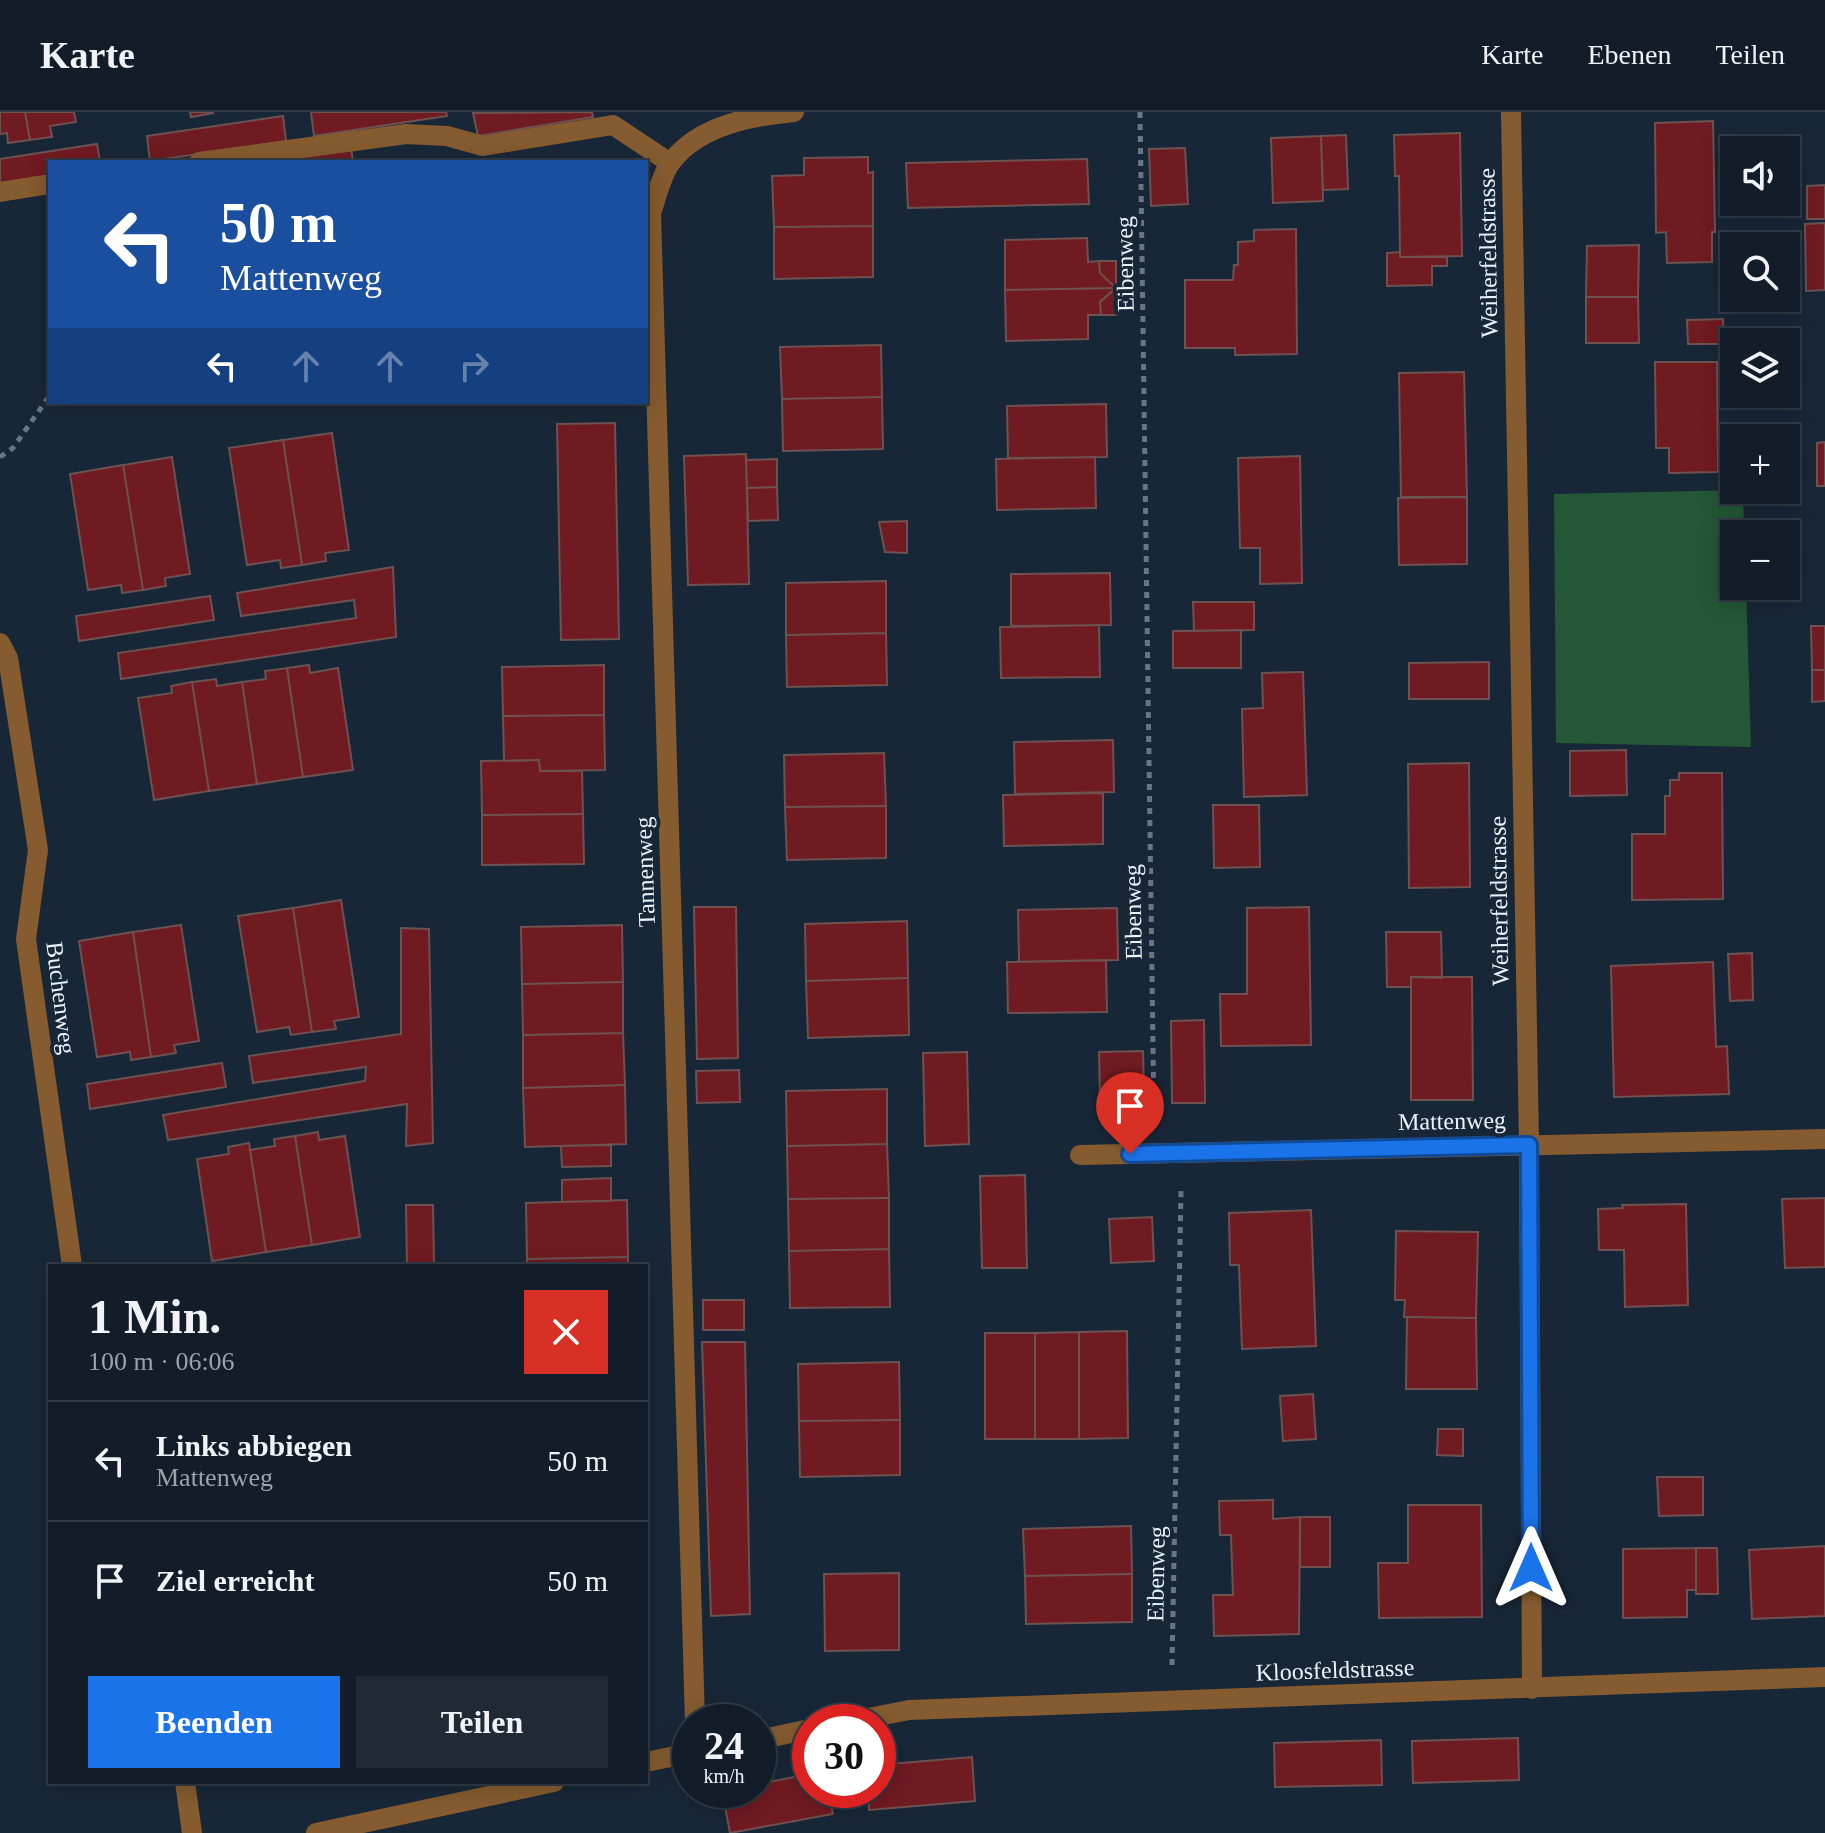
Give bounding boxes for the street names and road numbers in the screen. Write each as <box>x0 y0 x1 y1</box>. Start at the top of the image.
street label: Weiherfeldstrasse <box>1474 168 1502 338</box>
street label: Eibenweg <box>1111 216 1139 312</box>
street label: Tannenweg <box>630 816 660 928</box>
street label: Weiherfeldstrasse <box>1485 816 1513 986</box>
street label: Eibenweg <box>1119 864 1147 960</box>
street label: Buchenweg <box>41 940 81 1056</box>
street label: Mattenweg <box>1398 1107 1506 1135</box>
street label: Eibenweg <box>1142 1526 1170 1622</box>
street label: Kloosfeldstrasse <box>1255 1654 1415 1686</box>

